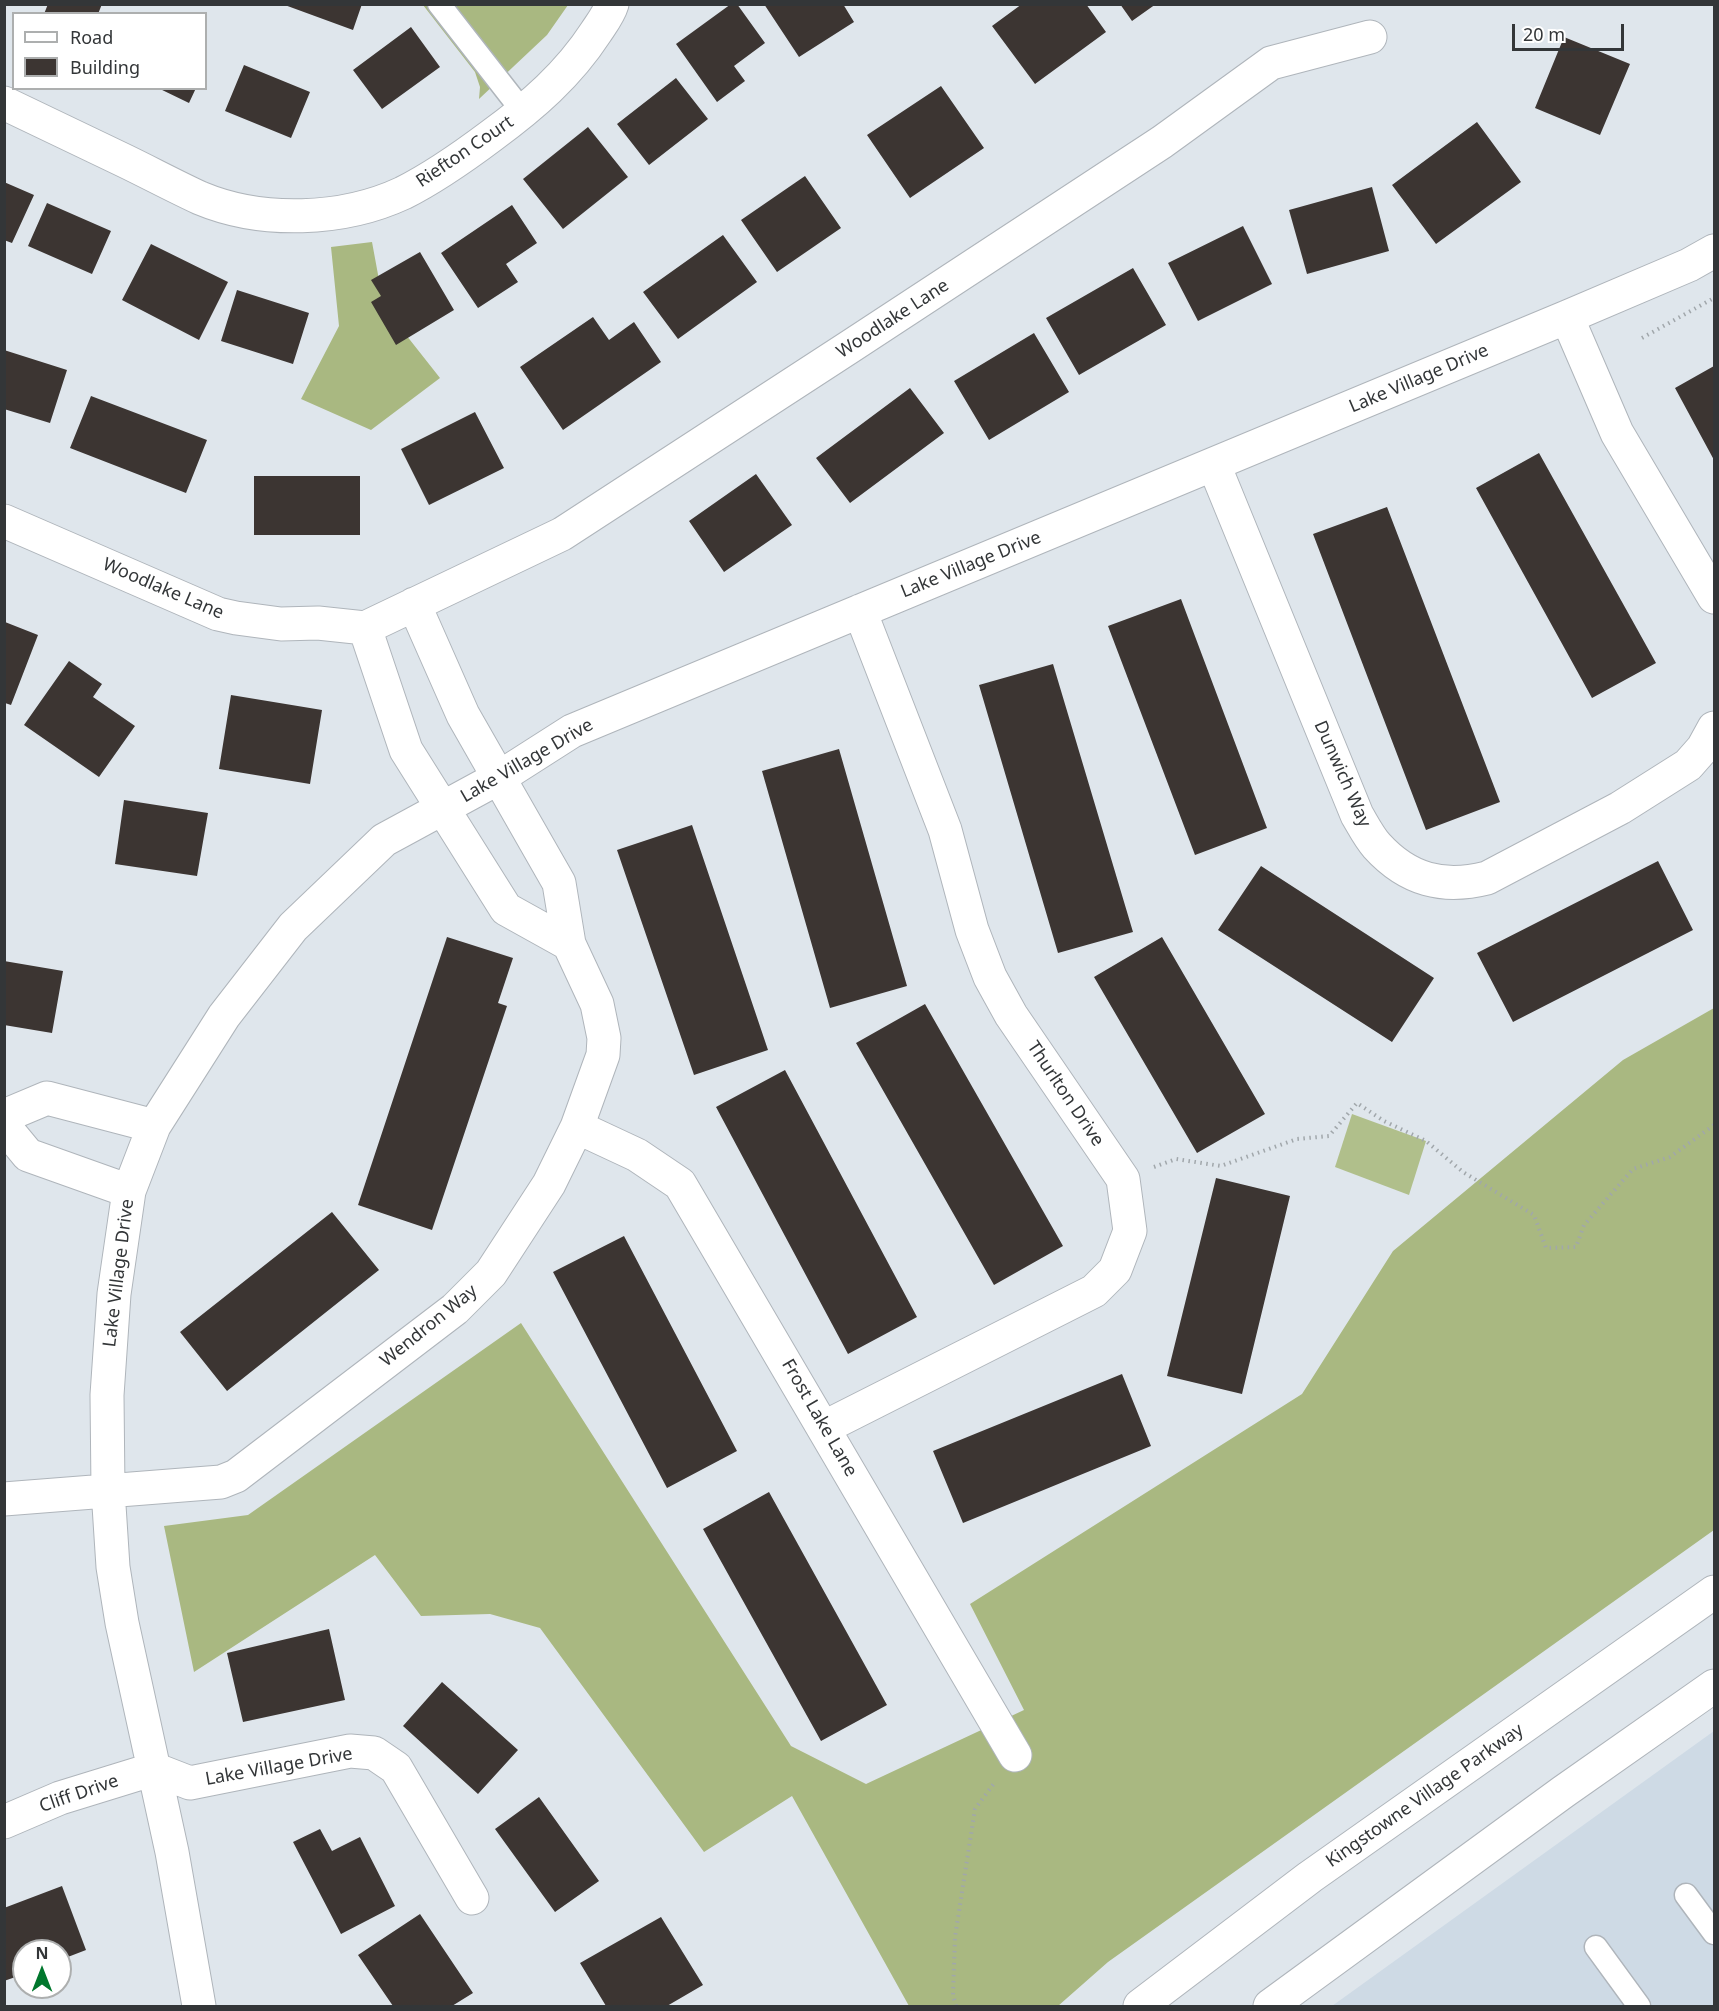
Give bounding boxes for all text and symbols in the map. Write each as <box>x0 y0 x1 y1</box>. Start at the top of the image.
legend <box>12 12 207 90</box>
scale bar <box>1515 12 1628 50</box>
text: 20 m <box>1523 22 1565 46</box>
text: Road <box>70 25 113 49</box>
text: Building <box>70 55 140 79</box>
street label: Riefton Court <box>412 112 518 192</box>
street label: Woodlake Lane <box>833 275 953 363</box>
street label: Lake Village Drive <box>1346 340 1492 418</box>
street label: Lake Village Drive <box>898 527 1044 603</box>
street label: Woodlake Lane <box>99 554 227 624</box>
street label: Lake Village Drive <box>457 714 597 808</box>
street label: Dunwich Way <box>1309 717 1375 831</box>
street label: Thurlton Drive <box>1022 1037 1108 1151</box>
street label: Lake Village Drive <box>99 1198 139 1348</box>
street label: Wendron Way <box>376 1280 482 1372</box>
street label: Frost Lake Lane <box>777 1355 861 1481</box>
street label: Kingstowne Village Parkway <box>1322 1719 1528 1873</box>
street label: Lake Village Drive <box>204 1743 354 1791</box>
street label: Cliff Drive <box>37 1770 121 1818</box>
north arrow <box>12 1939 72 1999</box>
text: N <box>35 1942 49 1964</box>

